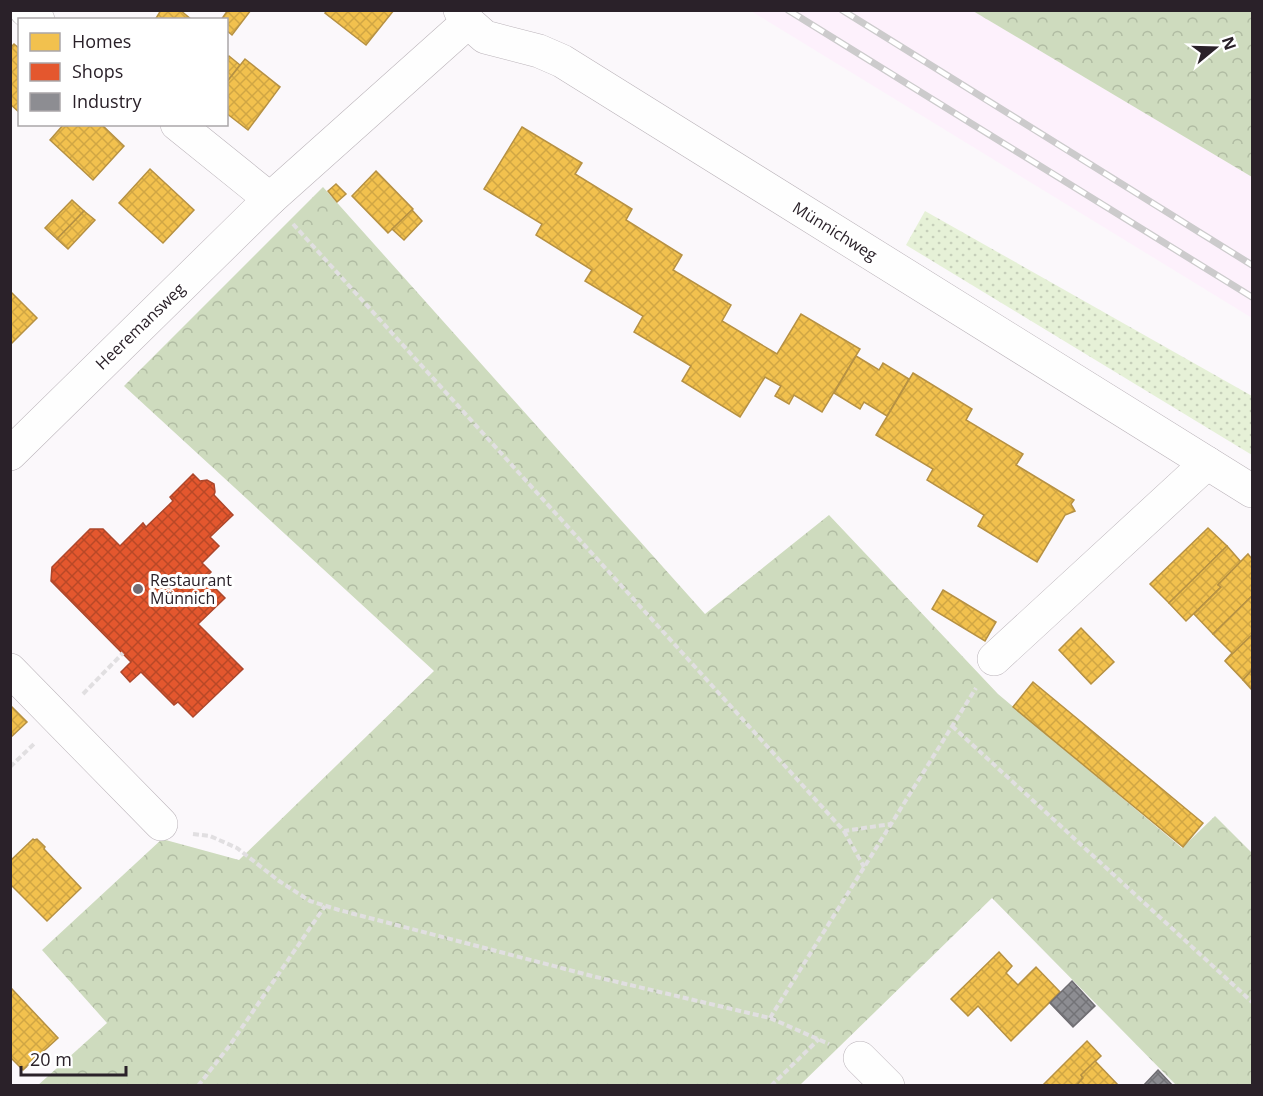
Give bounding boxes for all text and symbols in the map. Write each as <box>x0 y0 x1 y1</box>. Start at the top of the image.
legend <box>18 18 228 126</box>
north arrow <box>1185 18 1245 78</box>
text: Homes <box>72 29 131 53</box>
text: N <box>1217 33 1242 53</box>
text: Shops <box>72 59 123 83</box>
text: Industry <box>72 89 142 113</box>
street label: Münnichweg <box>789 196 882 266</box>
street label: Heeremansweg <box>90 277 190 374</box>
place label: Restaurant Münnich <box>150 569 232 609</box>
marker: Restaurant Münnich <box>131 582 145 596</box>
scale bar <box>21 1039 126 1077</box>
text: 20 m <box>30 1047 72 1071</box>

